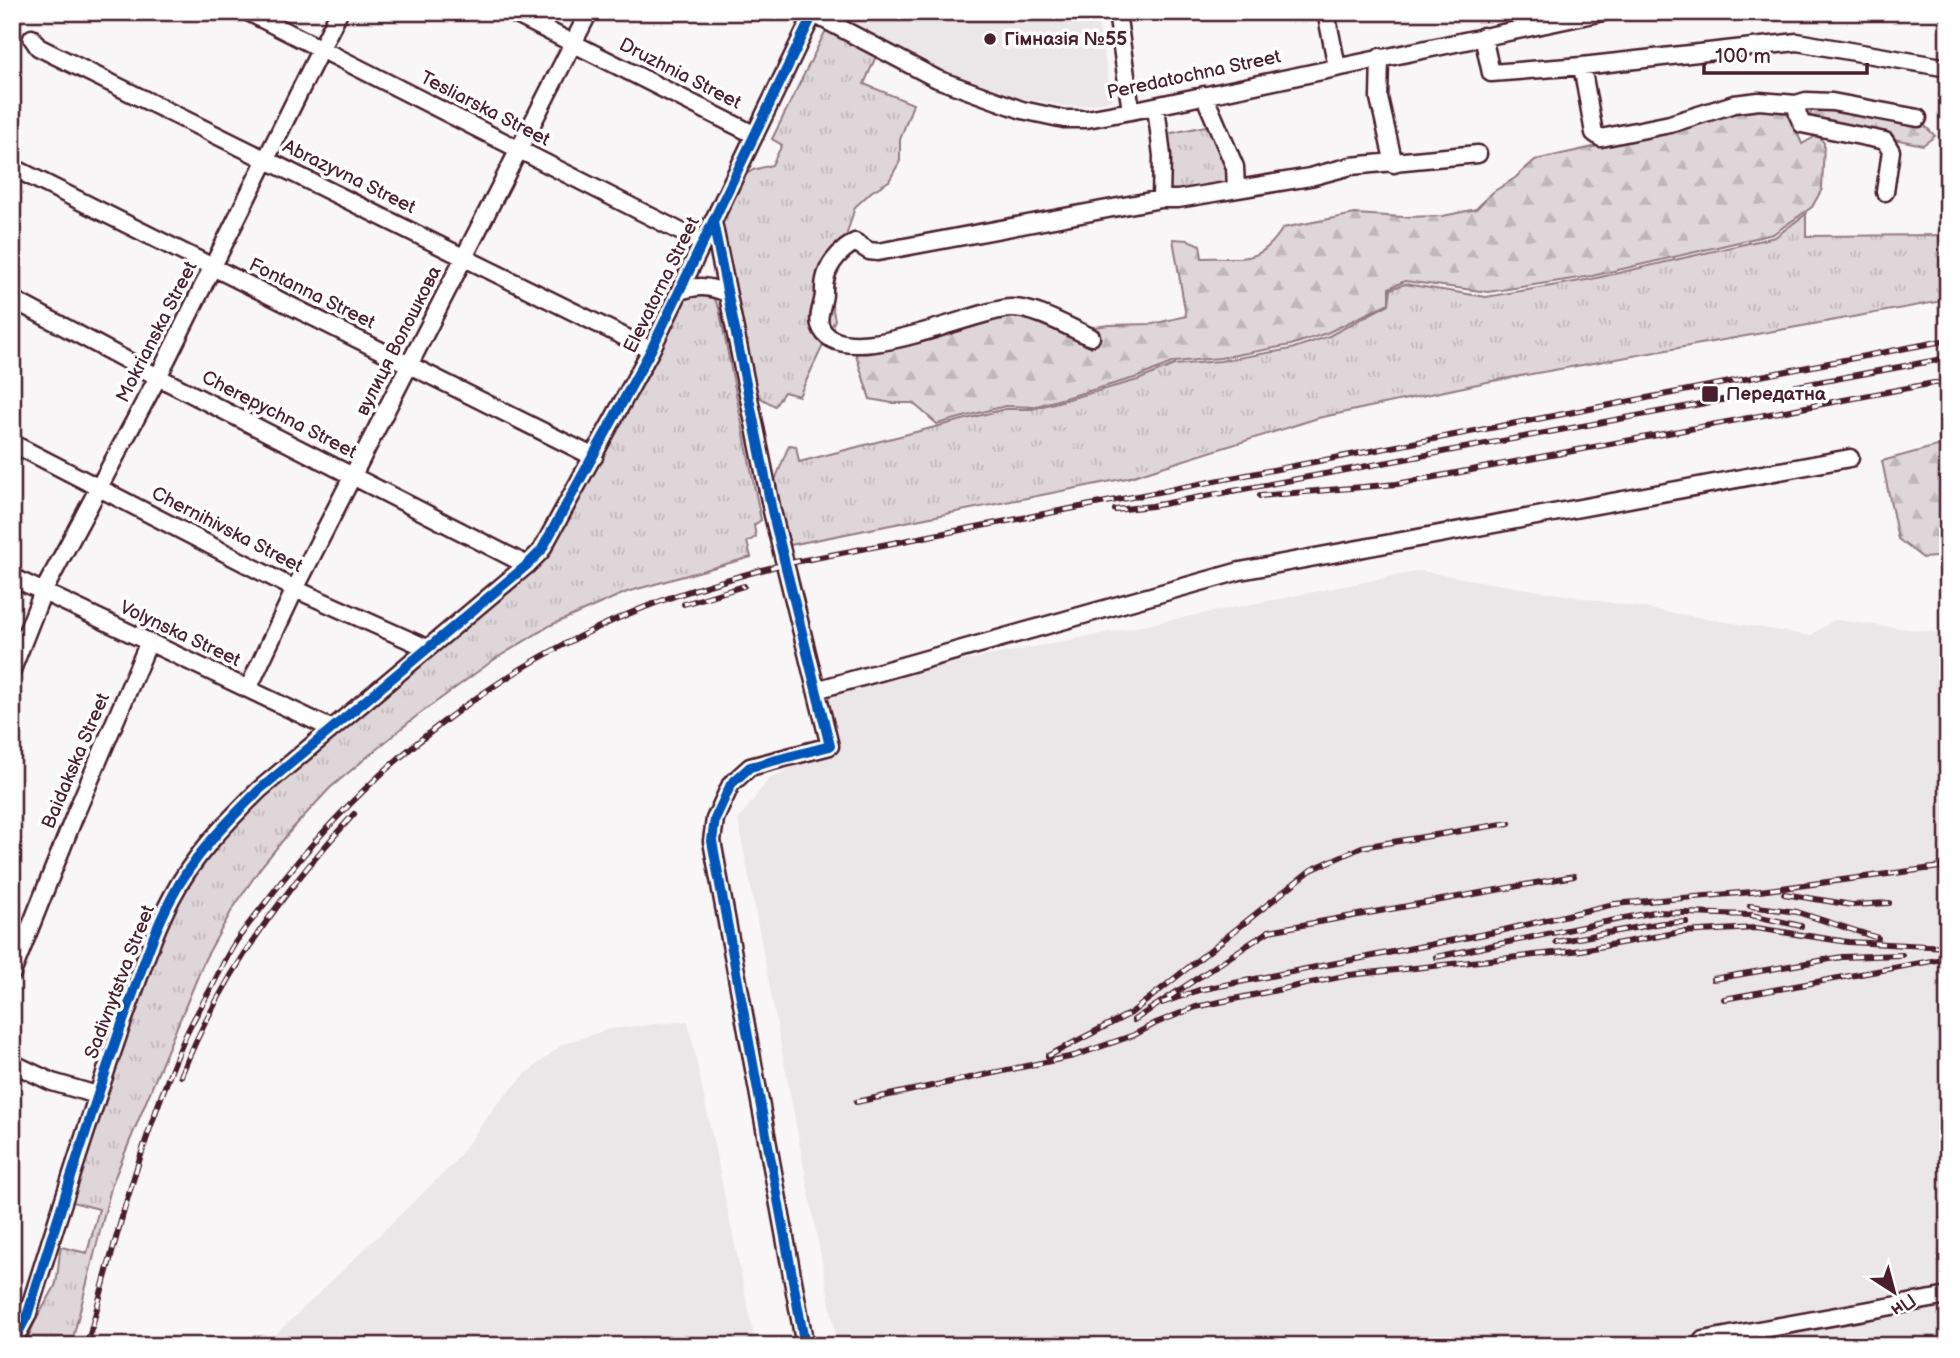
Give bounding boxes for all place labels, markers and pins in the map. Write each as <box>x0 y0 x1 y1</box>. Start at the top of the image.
place label: Гімназія №55 <box>1004 28 1127 51</box>
marker: Гімназія №55 <box>982 31 998 47</box>
place label: Передатна <box>1726 383 1827 406</box>
marker: Передатна <box>1700 384 1720 404</box>

